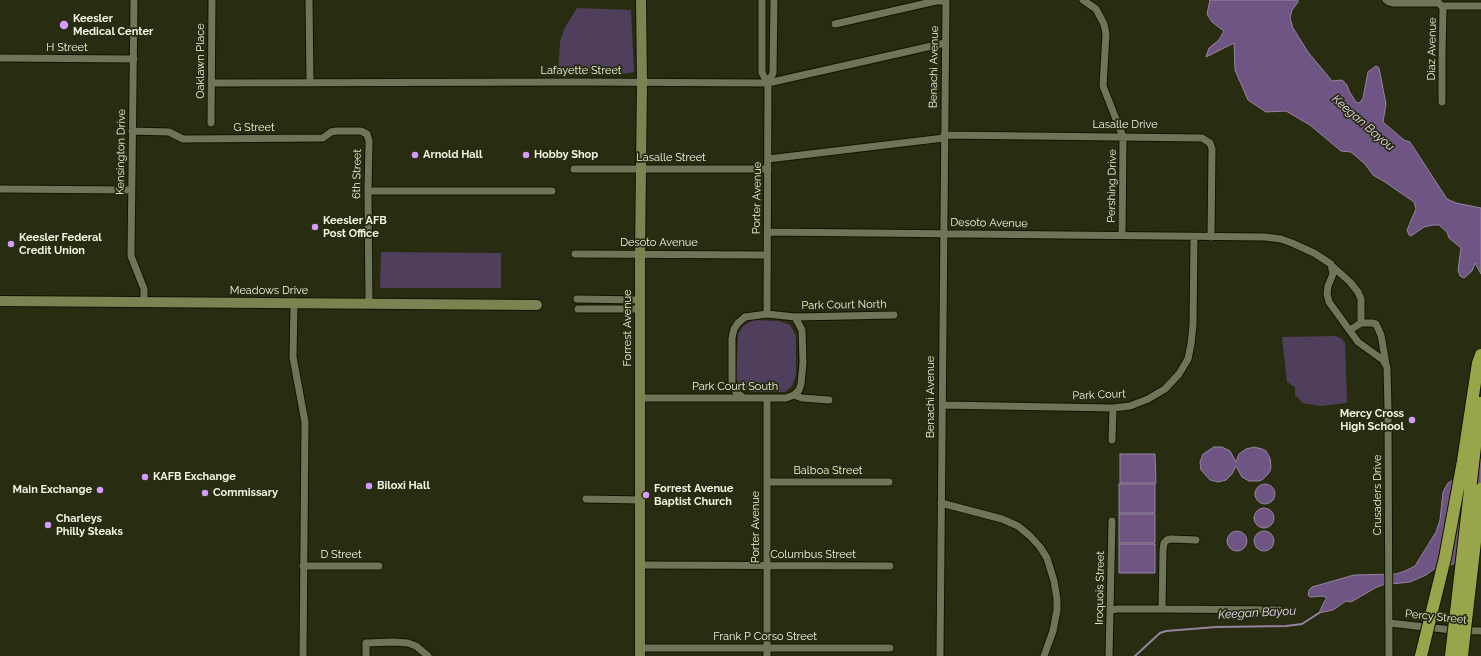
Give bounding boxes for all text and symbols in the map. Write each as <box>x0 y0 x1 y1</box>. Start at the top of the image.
place label: Keesler Medical Center <box>73 12 153 38</box>
street label: Diaz Avenue <box>1425 17 1439 81</box>
marker: Keesler Medical Center <box>58 19 70 31</box>
street label: Oaklawn Place <box>194 23 208 99</box>
street label: Benachi Avenue <box>927 26 941 108</box>
street label: H Street <box>46 41 88 55</box>
street label: Lafayette Street <box>541 64 621 78</box>
water label: Keegan Bayou <box>1329 92 1397 154</box>
street label: Kensington Drive <box>114 109 128 195</box>
street label: Lasalle Drive <box>1092 118 1158 132</box>
street label: G Street <box>233 121 275 135</box>
place label: Arnold Hall <box>423 148 483 162</box>
place label: Hobby Shop <box>534 148 598 162</box>
street label: 6th Street <box>350 149 364 199</box>
street label: Pershing Drive <box>1105 149 1119 223</box>
marker: Arnold Hall <box>410 150 420 160</box>
marker: Hobby Shop <box>521 150 531 160</box>
street label: Lasalle Street <box>636 151 706 165</box>
street label: Porter Avenue <box>750 162 764 234</box>
place label: Keesler AFB Post Office <box>323 214 387 240</box>
street label: Desoto Avenue <box>950 216 1028 230</box>
marker: Keesler AFB Post Office <box>310 222 320 232</box>
place label: Keesler Federal Credit Union <box>19 231 102 257</box>
street label: Desoto Avenue <box>620 236 698 250</box>
marker: Keesler Federal Credit Union <box>6 239 16 249</box>
street label: Meadows Drive <box>230 284 308 298</box>
street label: Forrest Avenue <box>621 289 635 367</box>
street label: Park Court North <box>801 298 887 312</box>
street label: Benachi Avenue <box>924 356 938 438</box>
street label: Park Court South <box>692 380 778 394</box>
street label: Park Court <box>1072 387 1126 403</box>
place label: Mercy Cross High School <box>1340 407 1404 433</box>
marker: Mercy Cross High School <box>1407 415 1417 425</box>
street label: Crusaders Drive <box>1371 455 1385 535</box>
street label: Balboa Street <box>794 464 862 478</box>
place label: KAFB Exchange <box>153 470 236 484</box>
marker: KAFB Exchange <box>140 472 150 482</box>
place label: Biloxi Hall <box>377 479 430 493</box>
marker: Biloxi Hall <box>364 481 374 491</box>
place label: Forrest Avenue Baptist Church <box>654 482 733 508</box>
place label: Main Exchange <box>13 483 92 497</box>
marker: Main Exchange <box>95 485 105 495</box>
place label: Commissary <box>213 486 278 500</box>
marker: Commissary <box>200 488 210 498</box>
marker: Forrest Avenue Baptist Church <box>641 490 651 500</box>
street label: Porter Avenue <box>749 491 763 563</box>
place label: Charleys Philly Steaks <box>56 512 123 538</box>
marker: Charleys Philly Steaks <box>43 520 53 530</box>
street label: D Street <box>320 548 362 562</box>
street label: Columbus Street <box>770 548 856 562</box>
street label: Iroquois Street <box>1093 551 1107 625</box>
water label: Keegan Bayou <box>1218 604 1296 622</box>
street label: Percy Street <box>1404 607 1468 627</box>
street label: Frank P Corso Street <box>713 630 817 644</box>

